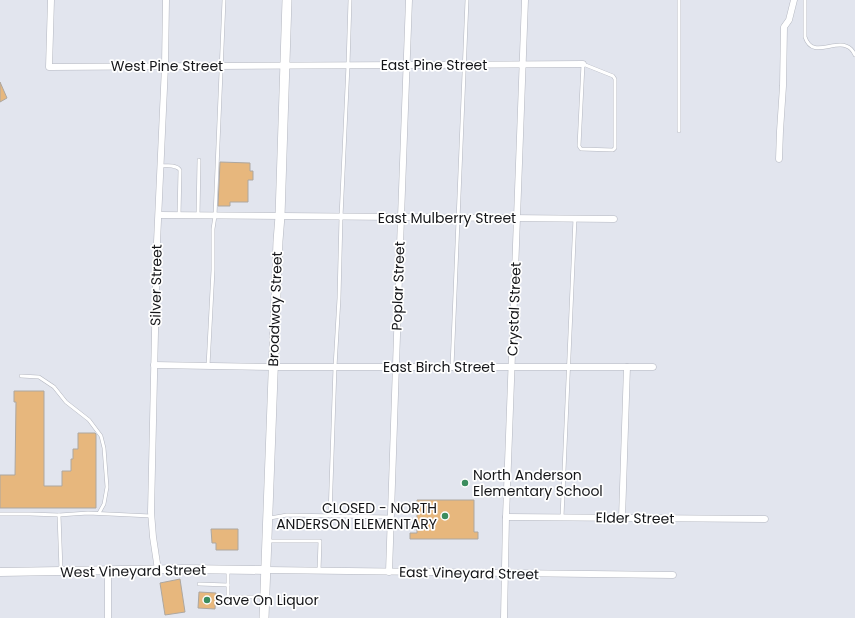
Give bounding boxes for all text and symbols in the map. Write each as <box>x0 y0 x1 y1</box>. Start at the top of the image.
street label: East Pine Street <box>381 55 487 75</box>
street label: West Pine Street <box>111 56 223 76</box>
street label: East Mulberry Street <box>378 208 516 228</box>
street label: Poplar Street <box>386 241 410 331</box>
street label: Silver Street <box>145 244 167 326</box>
street label: Broadway Street <box>263 251 287 367</box>
street label: Crystal Street <box>502 262 526 356</box>
street label: East Birch Street <box>383 357 495 377</box>
place label: North Anderson Elementary School <box>473 465 603 501</box>
marker: North Anderson Elementary School <box>460 478 470 488</box>
place label: CLOSED - NORTH ANDERSON ELEMENTARY <box>276 498 437 534</box>
street label: Elder Street <box>595 507 675 529</box>
marker: CLOSED - NORTH ANDERSON ELEMENTARY <box>440 511 450 521</box>
street label: West Vineyard Street <box>60 560 206 582</box>
street label: East Vineyard Street <box>399 562 539 584</box>
place label: Save On Liquor <box>215 590 319 610</box>
marker: Save On Liquor <box>202 595 212 605</box>

